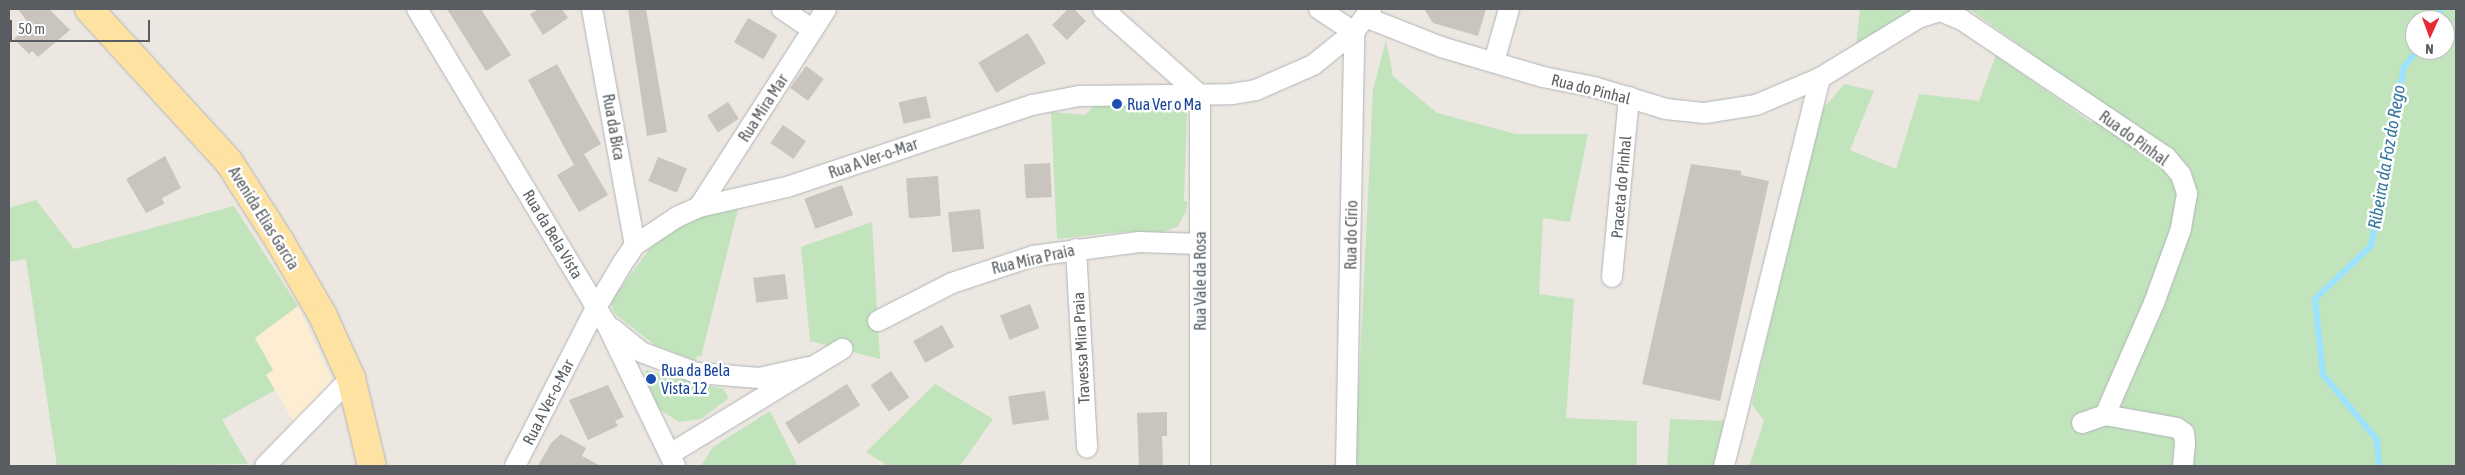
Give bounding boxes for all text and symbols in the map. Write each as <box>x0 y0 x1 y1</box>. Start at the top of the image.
scale bar <box>12 10 152 42</box>
north arrow <box>2405 10 2455 60</box>
text: 50 m <box>18 20 45 37</box>
text: N <box>2425 41 2434 57</box>
street label: Rua do Pinhal <box>1549 70 1633 108</box>
street label: Rua Mira Mar <box>734 71 792 145</box>
water label: Ribeira da Foz do Rego <box>2364 83 2410 231</box>
street label: Rua da Bica <box>599 92 629 162</box>
place label: Rua Ver o Ma <box>1127 94 1202 114</box>
marker: Rua Ver o Ma <box>1111 98 1123 110</box>
street label: Rua do Pinhal <box>2096 106 2172 170</box>
street label: Rua A Ver-o-Mar <box>826 134 920 182</box>
street label: Praceta do Pinhal <box>1607 135 1635 239</box>
street label: Avenida Elias Garcia <box>225 163 303 273</box>
street label: Rua da Bela Vista <box>519 186 587 282</box>
street label: Rua do Círio <box>1341 200 1361 270</box>
street label: Rua Vale da Rosa <box>1190 231 1210 331</box>
street label: Rua Mira Praia <box>990 240 1076 278</box>
street label: Travessa Mira Praia <box>1068 292 1094 404</box>
street label: Rua A Ver-o-Mar <box>518 356 578 448</box>
place label: Rua da Bela Vista 12 <box>661 360 730 398</box>
marker: Rua da Bela Vista 12 <box>645 373 657 385</box>

